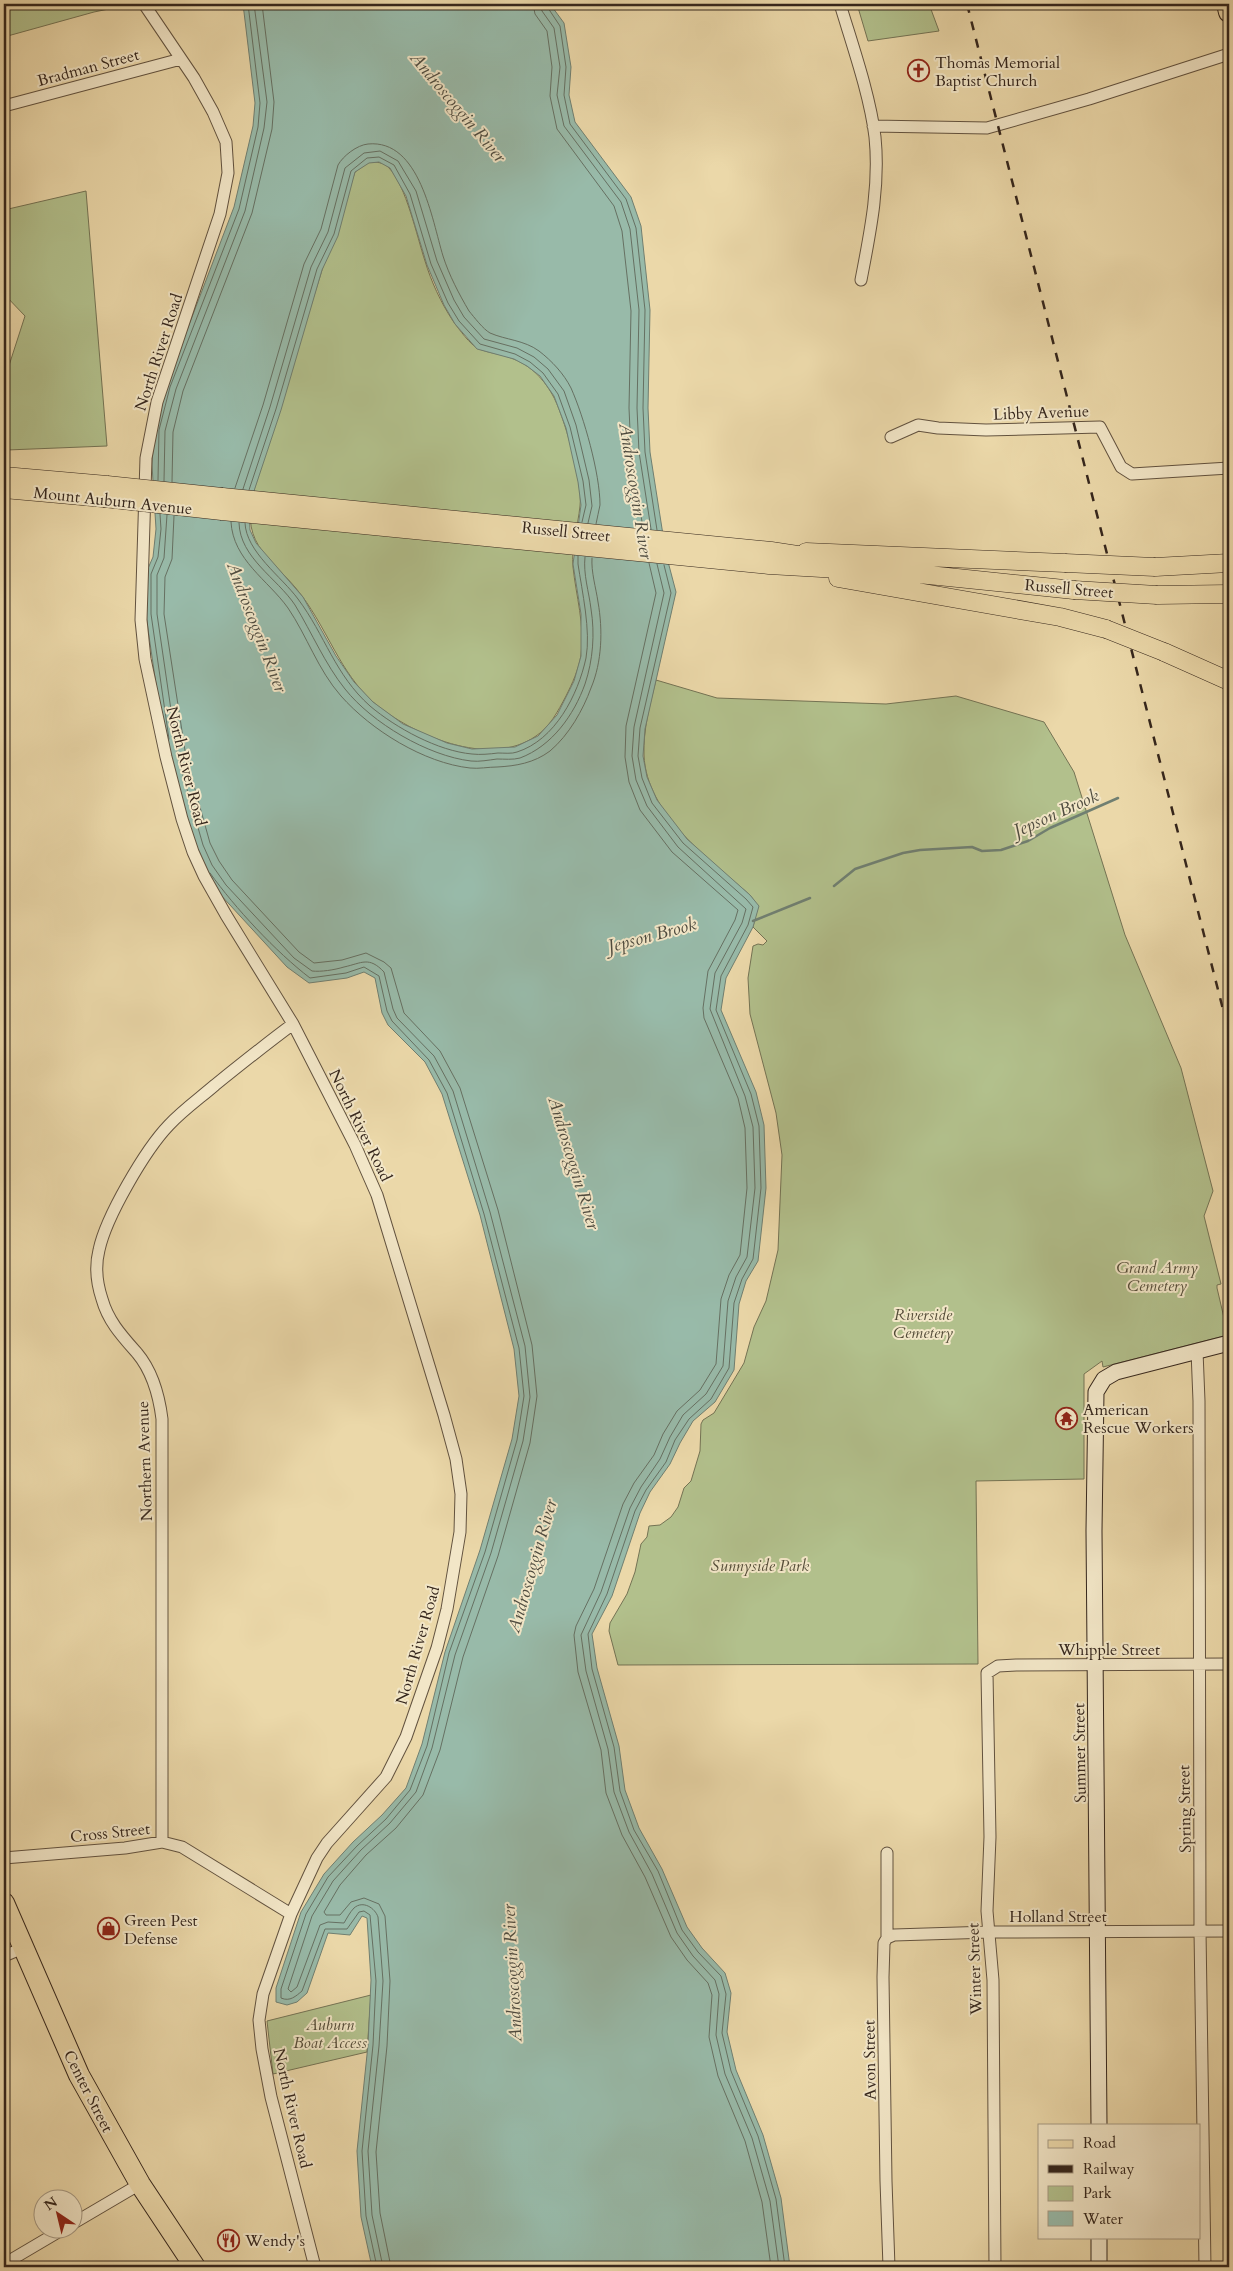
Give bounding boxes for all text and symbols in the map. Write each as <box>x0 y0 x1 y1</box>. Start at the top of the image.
street label: Bradman Street <box>35 44 142 92</box>
water label: Androscoggin River <box>403 46 512 169</box>
place label: Thomas Memorial Baptist Church <box>935 52 1060 92</box>
church icon: Thomas Memorial Baptist Church <box>907 59 931 83</box>
street label: North River Road <box>130 290 188 414</box>
street label: Libby Avenue <box>993 400 1089 426</box>
water label: Androscoggin River <box>612 420 659 562</box>
street label: Mount Auburn Avenue <box>32 482 193 520</box>
street label: Russell Street <box>521 516 611 548</box>
water label: Androscoggin River <box>220 557 293 697</box>
street label: Russell Street <box>1024 574 1114 604</box>
street label: North River Road <box>161 704 212 829</box>
water label: Jepson Brook <box>1006 783 1103 845</box>
water label: Jepson Brook <box>601 912 700 960</box>
street label: North River Road <box>323 1066 397 1186</box>
water label: Androscoggin River <box>541 1093 606 1234</box>
park label: Grand Army Cemetery <box>1116 1257 1198 1297</box>
park label: Riverside Cemetery <box>893 1304 953 1344</box>
place label: American Rescue Workers <box>1083 1399 1194 1439</box>
street label: Northern Avenue <box>132 1400 158 1521</box>
temple icon: American Rescue Workers <box>1055 1406 1079 1430</box>
water label: Androscoggin River <box>501 1495 564 1637</box>
park label: Sunnyside Park <box>711 1555 809 1577</box>
street label: North River Road <box>391 1583 446 1707</box>
street label: Whipple Street <box>1057 1639 1160 1661</box>
street label: Summer Street <box>1068 1703 1092 1803</box>
street label: Spring Street <box>1173 1765 1197 1853</box>
street label: Cross Street <box>69 1818 151 1848</box>
water label: Androscoggin River <box>496 1902 529 2043</box>
street label: Holland Street <box>1009 1906 1107 1928</box>
place label: Green Pest Defense <box>124 1910 198 1950</box>
shop icon: Green Pest Defense <box>96 1917 120 1941</box>
street label: Winter Street <box>962 1922 988 2016</box>
park label: Auburn Boat Access <box>293 2014 367 2054</box>
street label: Avon Street <box>858 2020 882 2100</box>
street label: North River Road <box>268 2046 317 2171</box>
street label: Center Street <box>58 2047 118 2136</box>
legend <box>1038 2124 1200 2238</box>
text: Road <box>1083 2133 1116 2153</box>
text: Railway <box>1083 2159 1134 2179</box>
text: Park <box>1083 2183 1112 2203</box>
north arrow <box>32 2188 82 2238</box>
text: N <box>40 2192 61 2215</box>
text: Water <box>1082 2209 1124 2229</box>
restaurant icon: Wendy's <box>217 2228 241 2252</box>
place label: Wendy's <box>244 2230 305 2252</box>

